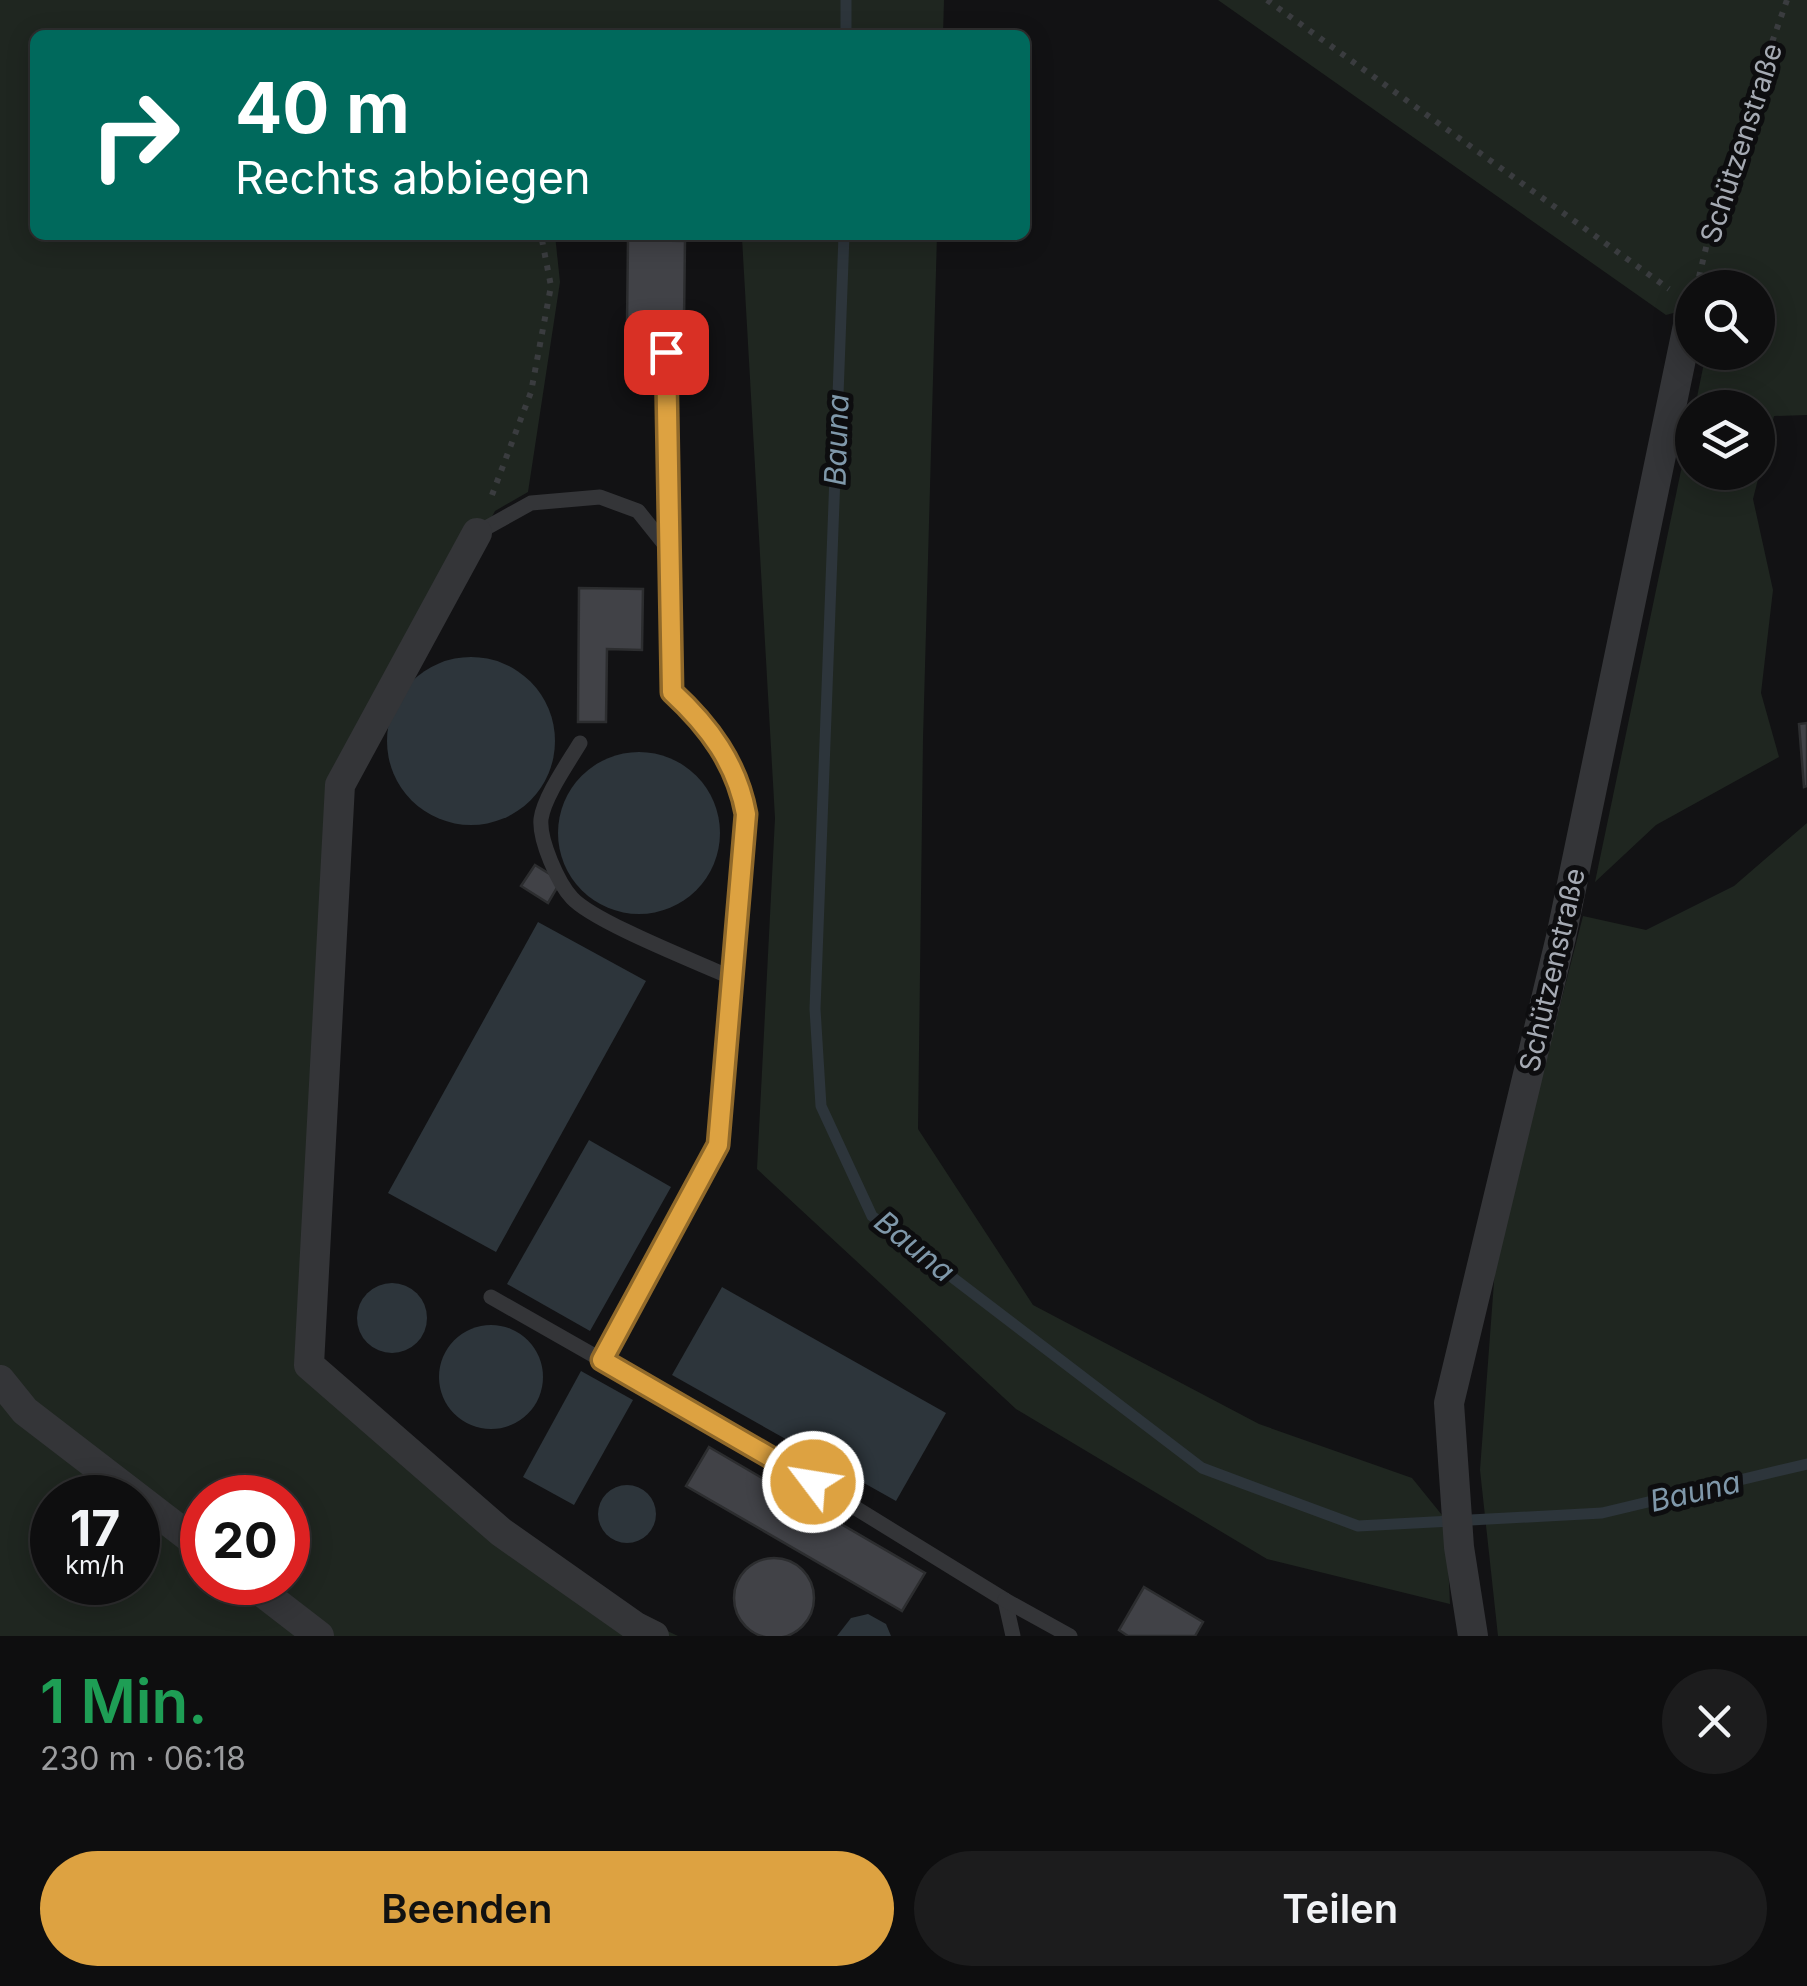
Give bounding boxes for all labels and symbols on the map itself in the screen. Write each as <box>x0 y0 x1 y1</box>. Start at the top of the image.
street label: Schützenstraße <box>1693 39 1789 247</box>
pin <box>624 310 709 395</box>
water label: Bauna <box>816 393 856 487</box>
street label: Schützenstraße <box>1512 865 1592 1075</box>
water label: Bauna <box>868 1203 962 1289</box>
position arrow <box>761 1430 865 1534</box>
water label: Bauna <box>1646 1463 1744 1519</box>
speed limit sign: 20 <box>180 1475 310 1605</box>

